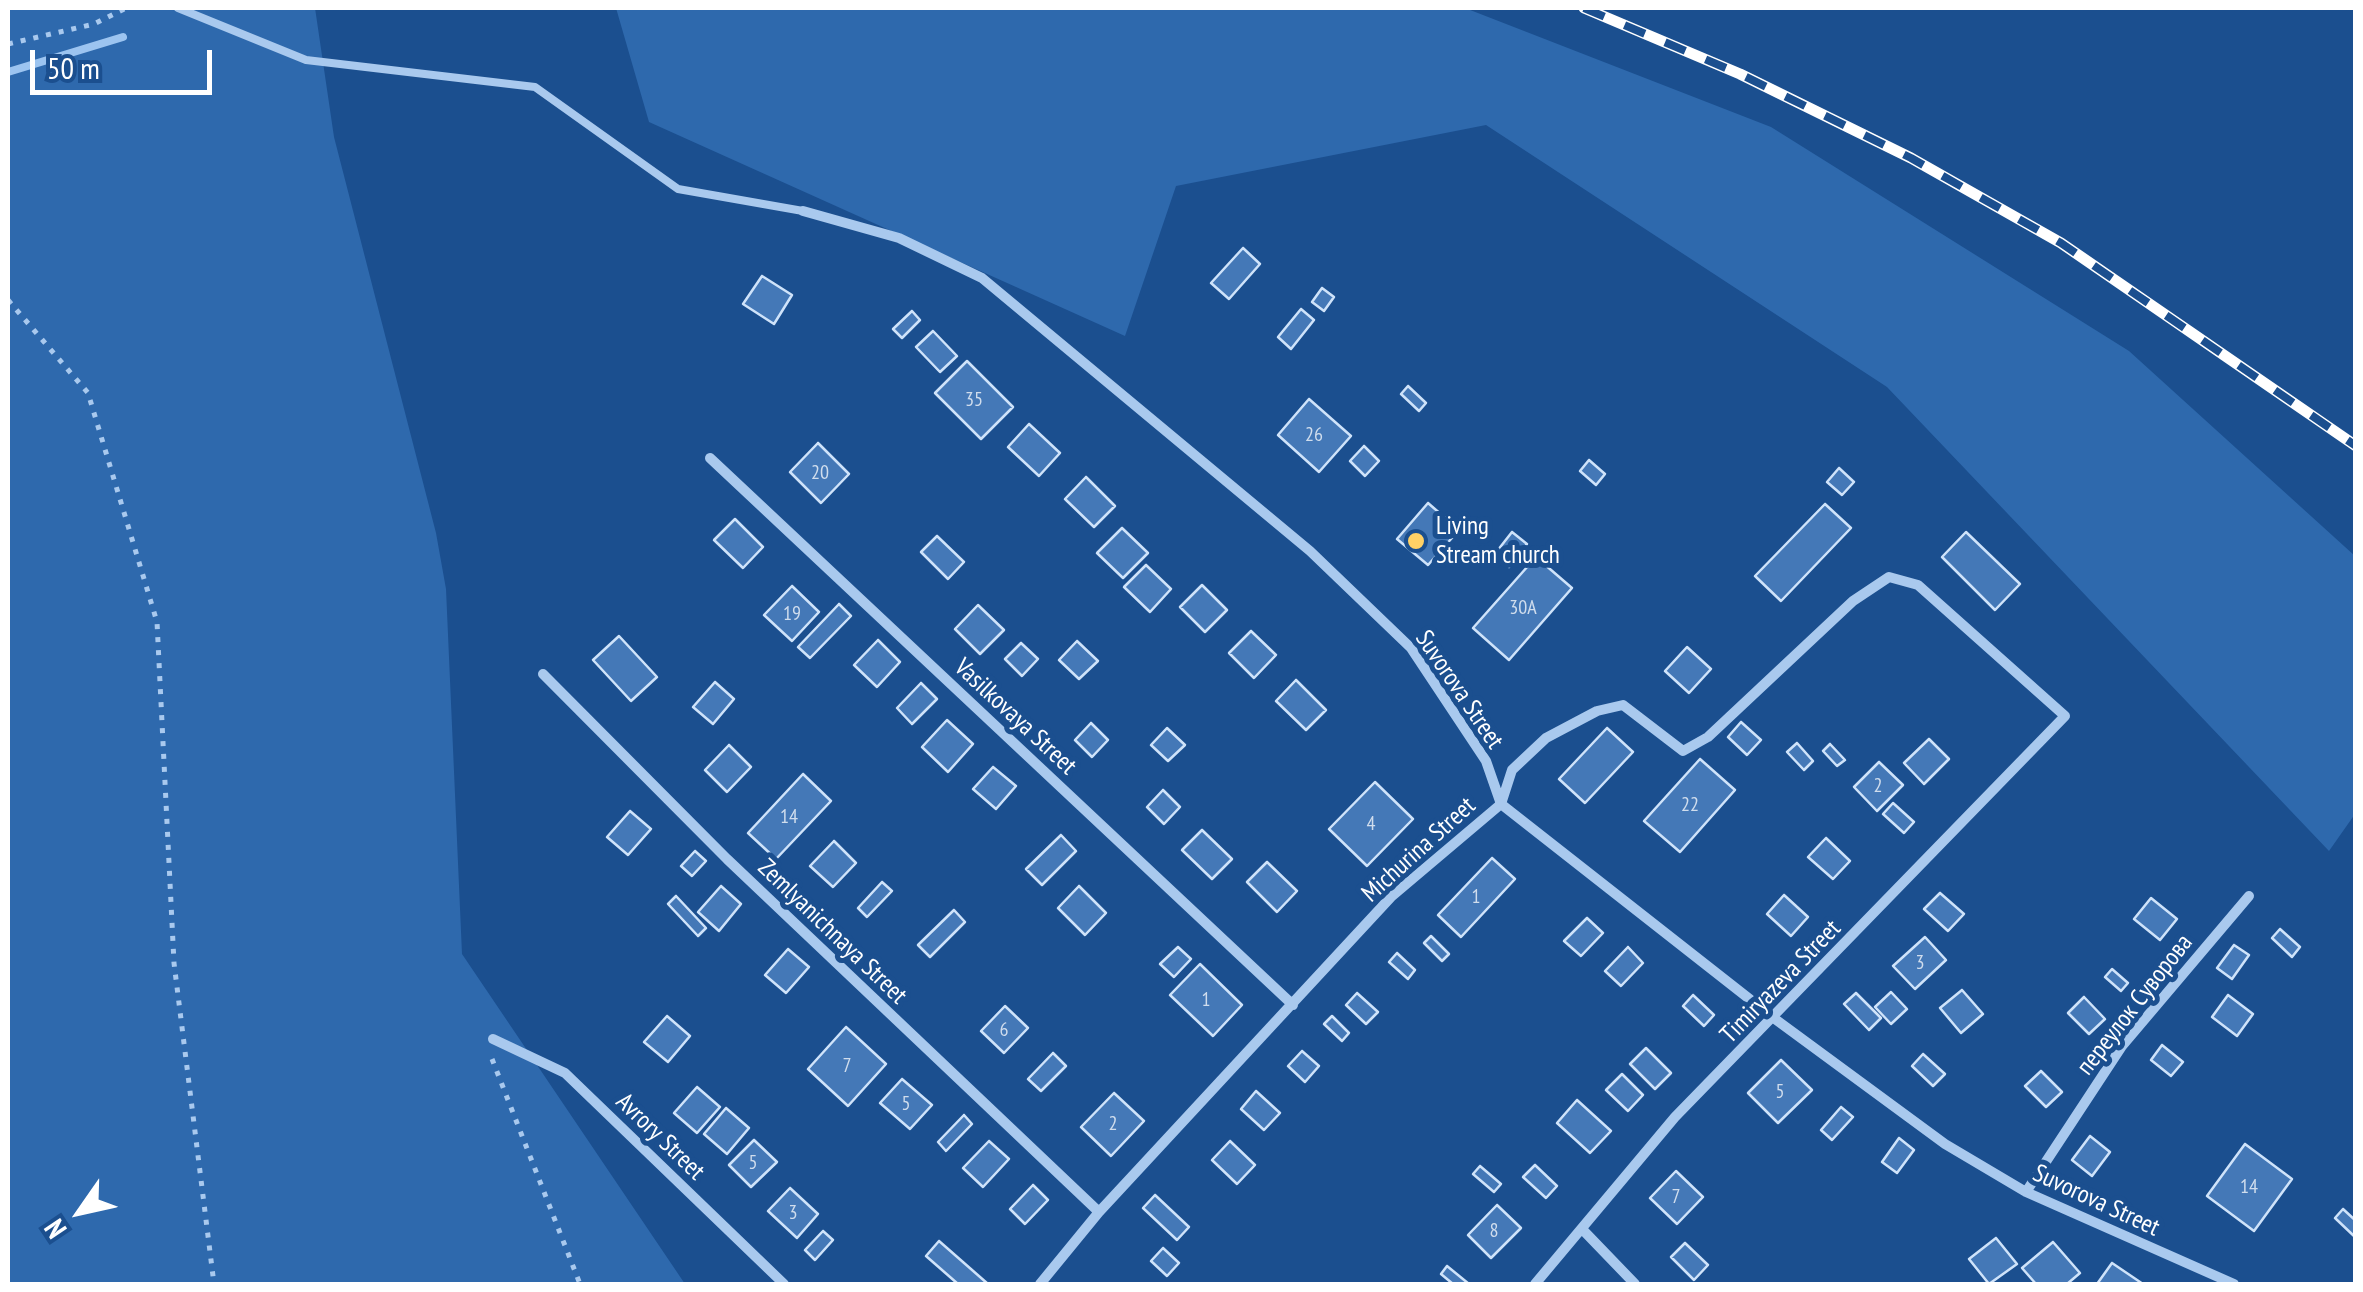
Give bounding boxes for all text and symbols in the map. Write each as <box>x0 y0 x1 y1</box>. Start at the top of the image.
scale bar <box>35 30 218 92</box>
text: 50 m <box>47 48 100 87</box>
house number: 35 <box>965 388 983 412</box>
house number: 26 <box>1305 423 1323 447</box>
house number: 20 <box>811 461 829 485</box>
place label: Living Stream church <box>1436 512 1560 571</box>
marker: Living Stream church <box>1405 530 1427 552</box>
house number: 30А <box>1509 596 1537 620</box>
house number: 19 <box>783 602 801 626</box>
street label: Suvorova Street <box>1408 625 1510 755</box>
street label: Vasilkovaya Street <box>948 653 1082 781</box>
house number: 2 <box>1874 774 1882 798</box>
street label: Michurina Street <box>1356 791 1482 909</box>
house number: 22 <box>1681 793 1699 817</box>
house number: 14 <box>780 805 798 829</box>
house number: 4 <box>1367 812 1375 836</box>
street label: Zemlyanichnaya Street <box>751 853 913 1011</box>
house number: 1 <box>1472 885 1480 909</box>
street label: Timiryazeva Street <box>1715 914 1847 1050</box>
street label: переулок Суворова <box>2071 929 2199 1081</box>
house number: 3 <box>1916 951 1924 975</box>
house number: 1 <box>1202 988 1210 1012</box>
house number: 6 <box>1000 1018 1008 1042</box>
house number: 7 <box>843 1054 851 1078</box>
house number: 5 <box>1776 1080 1784 1104</box>
street label: Avrory Street <box>609 1087 711 1187</box>
house number: 5 <box>902 1092 910 1116</box>
house number: 2 <box>1109 1112 1117 1136</box>
house number: 5 <box>749 1151 757 1175</box>
street label: Suvorova Street <box>2028 1159 2164 1243</box>
north arrow <box>30 1162 130 1262</box>
house number: 14 <box>2240 1175 2258 1199</box>
house number: 7 <box>1672 1185 1680 1209</box>
house number: 3 <box>789 1201 797 1225</box>
text: N <box>35 1212 74 1246</box>
house number: 8 <box>1490 1219 1498 1243</box>

